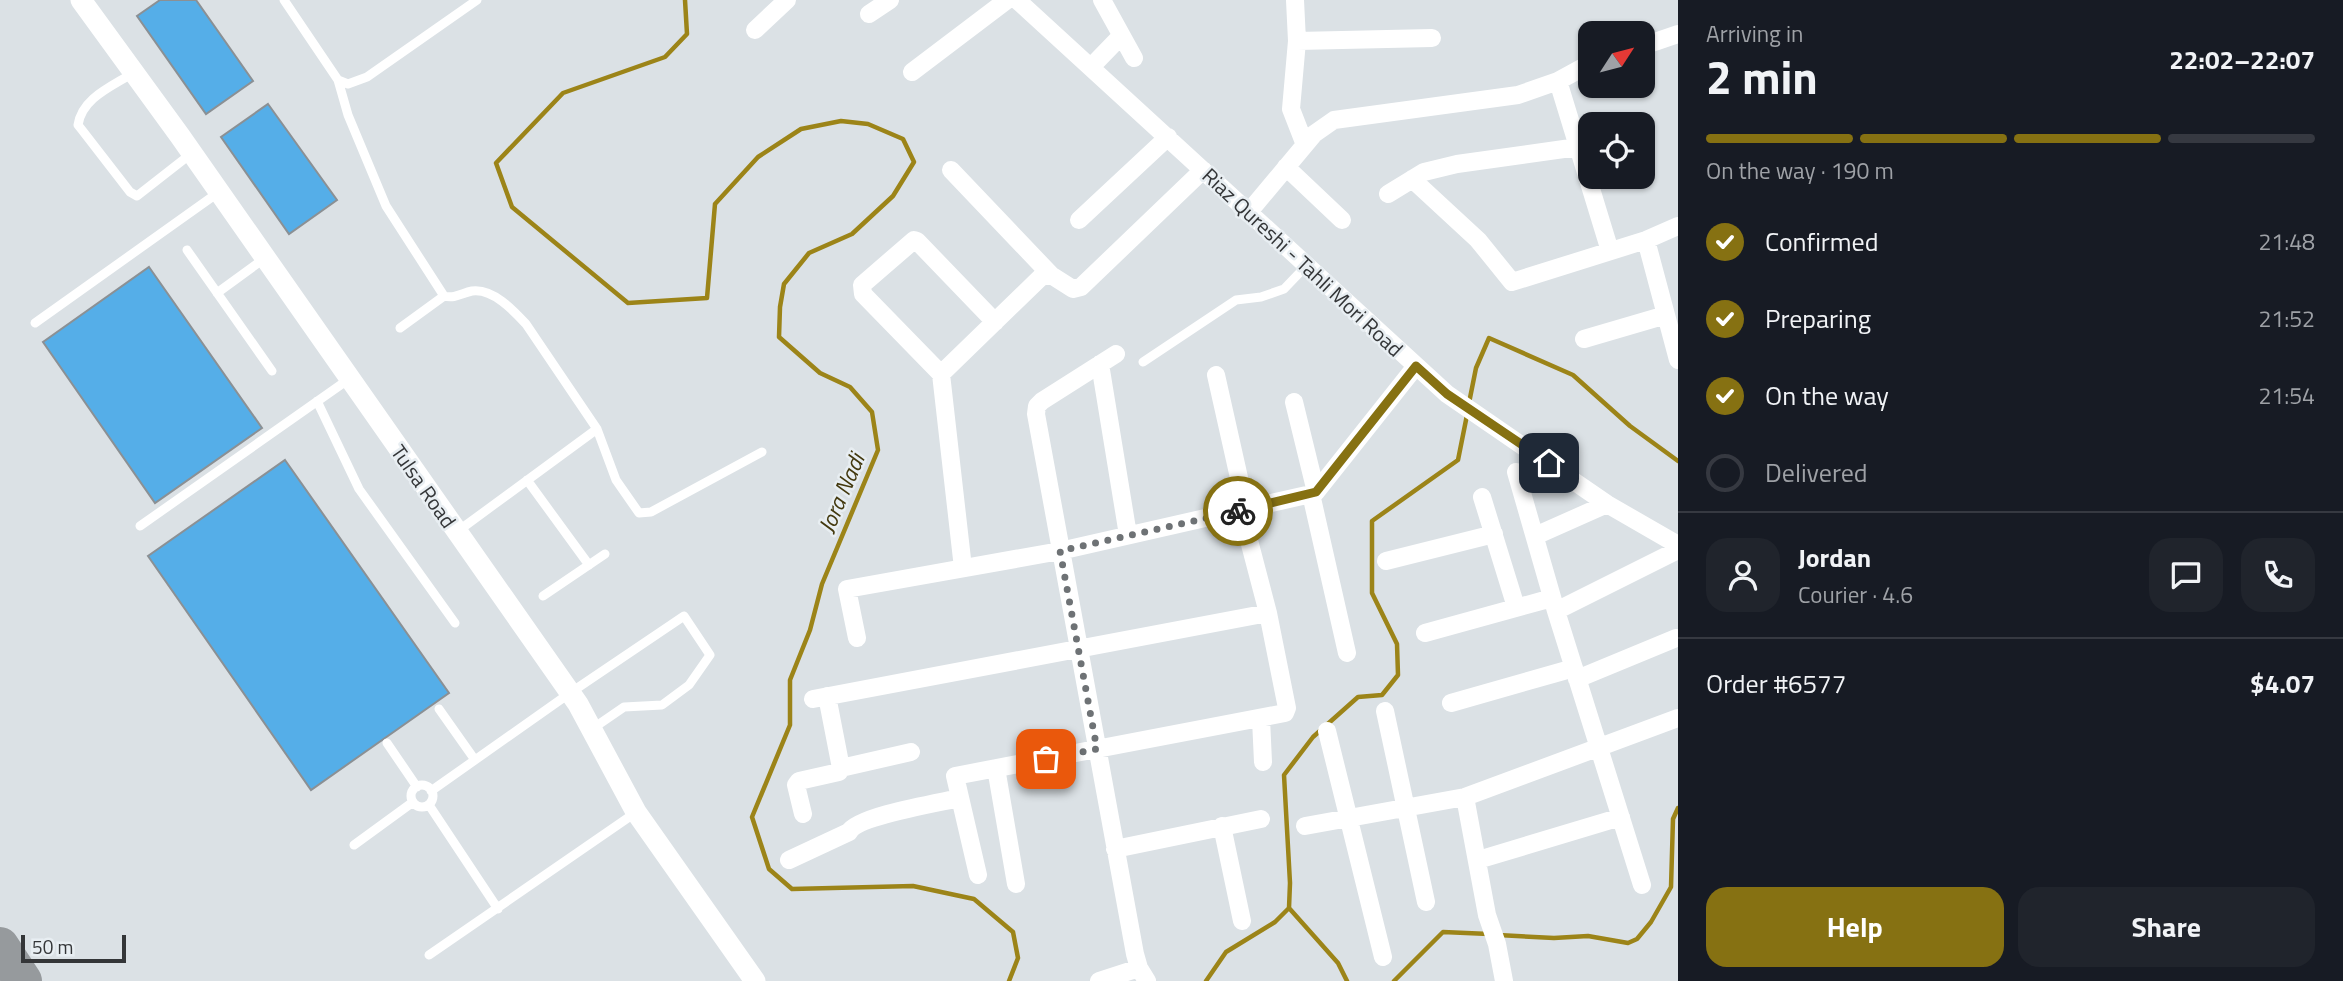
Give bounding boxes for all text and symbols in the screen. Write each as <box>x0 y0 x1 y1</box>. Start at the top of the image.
text: Arriving in <box>1706 16 1803 51</box>
north arrow <box>1578 21 1656 98</box>
map controls <box>1578 21 1655 189</box>
text: 22:02–22:07 <box>2169 40 2315 79</box>
text: 2 min <box>1706 42 1818 112</box>
button: locate <box>1578 112 1655 189</box>
text: On the way · 190 m <box>1706 153 1894 188</box>
street label: Riaz Qureshi - Tahli Mori Road <box>1195 160 1411 364</box>
text: Confirmed <box>1765 222 1879 261</box>
icon: check <box>1706 223 1744 261</box>
text: 21:48 <box>2258 224 2315 259</box>
text: Preparing <box>1765 299 1871 338</box>
icon: check <box>1706 300 1744 338</box>
text: 21:52 <box>2258 301 2315 336</box>
text: On the way <box>1765 376 1889 415</box>
icon: check <box>1706 377 1744 415</box>
text: 21:54 <box>2258 378 2315 413</box>
pin <box>1519 433 1579 493</box>
street label: Tulsa Road <box>383 438 465 534</box>
icon: home <box>1530 444 1568 482</box>
water label: Jora Nadi <box>809 446 874 538</box>
text: Delivered <box>1765 453 1868 492</box>
courier <box>1203 476 1273 546</box>
icon: bike <box>1219 492 1257 530</box>
button: person <box>1706 538 1780 612</box>
text: Jordan <box>1798 538 1871 577</box>
button: chat <box>2149 538 2223 612</box>
button: phone <box>2241 538 2315 612</box>
text: Courier · 4.6 <box>1798 577 1913 612</box>
text: Order #6577 <box>1706 664 1846 703</box>
text: $4.07 <box>2250 664 2315 703</box>
pin <box>1016 729 1076 789</box>
icon: bag <box>1027 740 1065 778</box>
button: Help <box>1706 887 2004 967</box>
button: Share <box>2018 887 2315 967</box>
scale bar <box>21 932 126 964</box>
text: 50 m <box>32 932 73 961</box>

